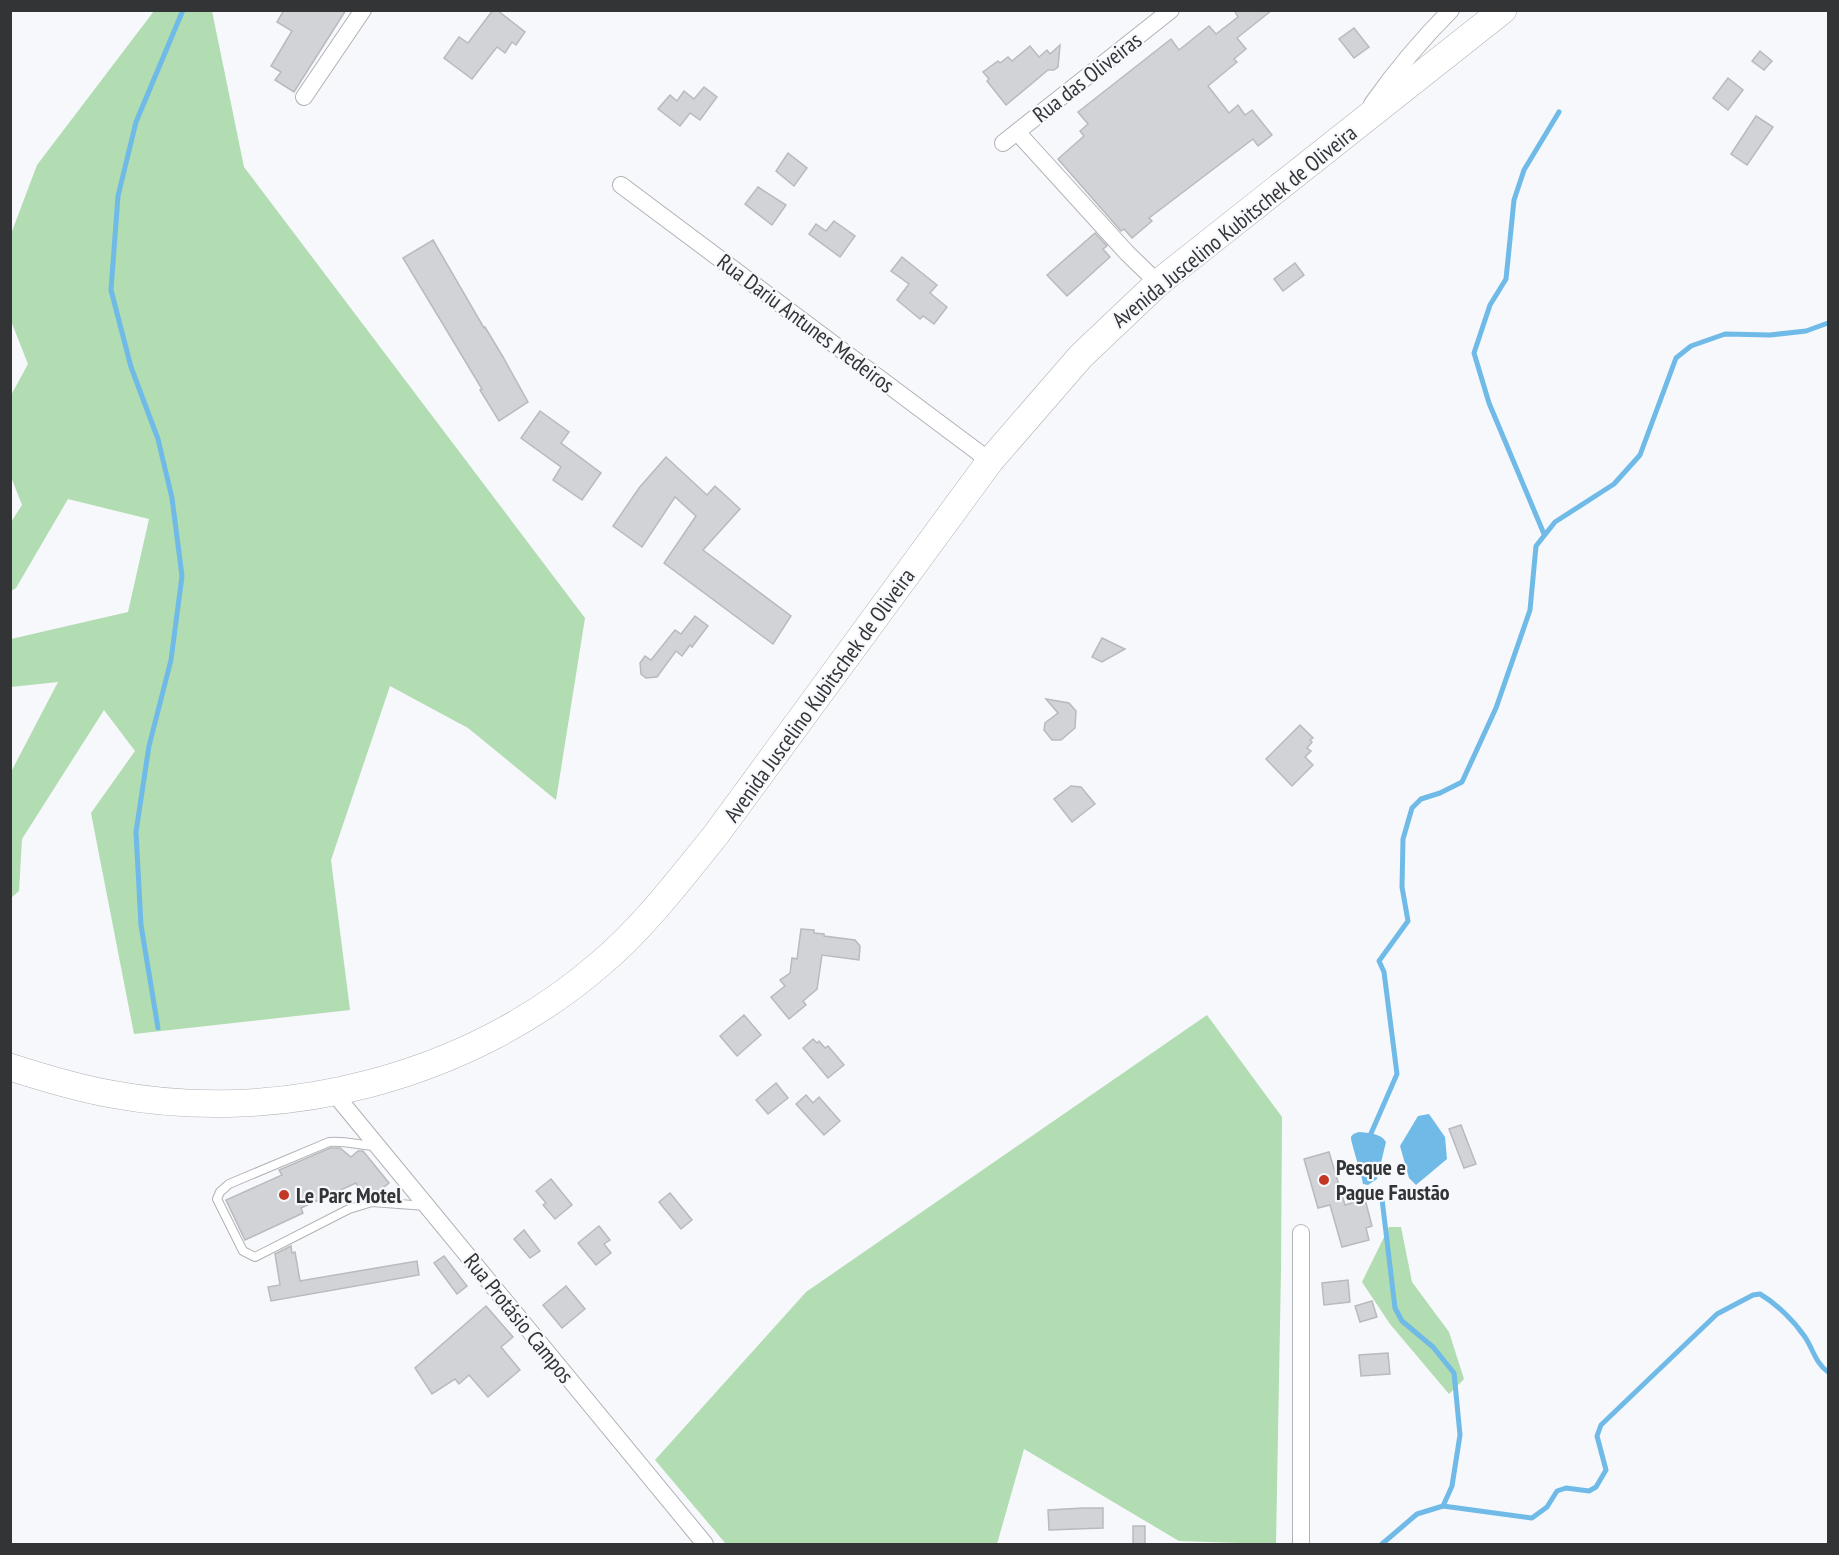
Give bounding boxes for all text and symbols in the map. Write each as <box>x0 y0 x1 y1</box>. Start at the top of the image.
street label: Rua das Oliveiras <box>1027 26 1147 128</box>
street label: Avenida Juscelino Kubitschek de Oliveira <box>1106 119 1362 333</box>
street label: Rua Dariu Antunes Medeiros <box>712 247 900 399</box>
street label: Avenida Juscelino Kubitschek de Oliveira <box>717 563 921 827</box>
place label: Pesque e Pague Faustão <box>1336 1153 1450 1206</box>
marker: Pesque e Pague Faustão <box>1317 1173 1331 1187</box>
place label: Le Parc Motel <box>296 1181 402 1209</box>
marker: Le Parc Motel <box>277 1188 291 1202</box>
street label: Rua Protásio Campos <box>458 1247 580 1389</box>

